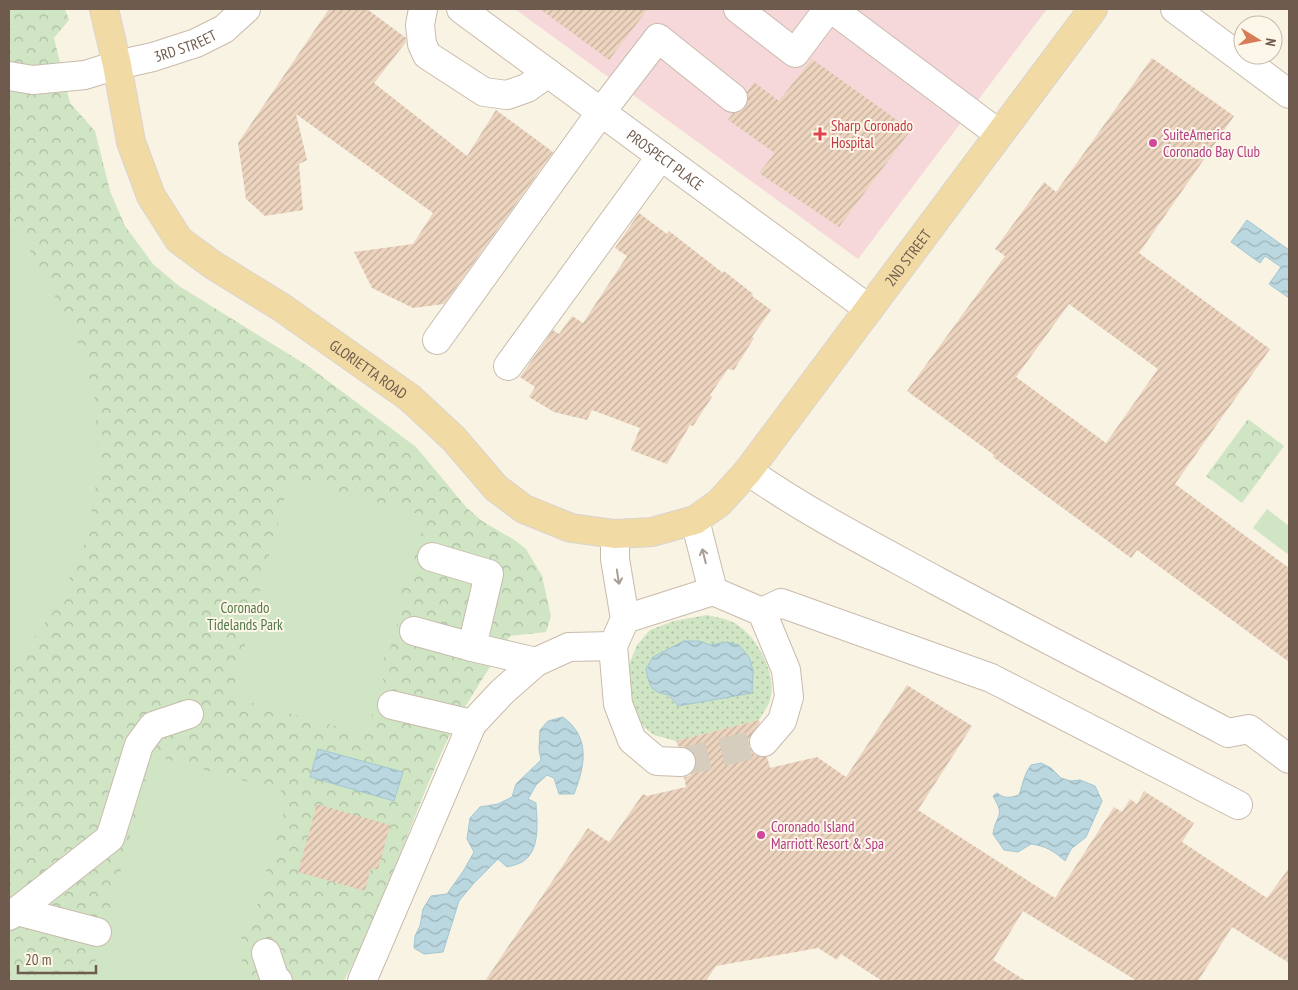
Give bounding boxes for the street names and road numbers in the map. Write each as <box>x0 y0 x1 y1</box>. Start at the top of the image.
street label: 3RD STREET <box>152 25 220 66</box>
street label: PROSPECT PLACE <box>624 125 708 194</box>
street label: 2ND STREET <box>880 225 935 290</box>
street label: GLORIETTA ROAD <box>326 335 411 403</box>

